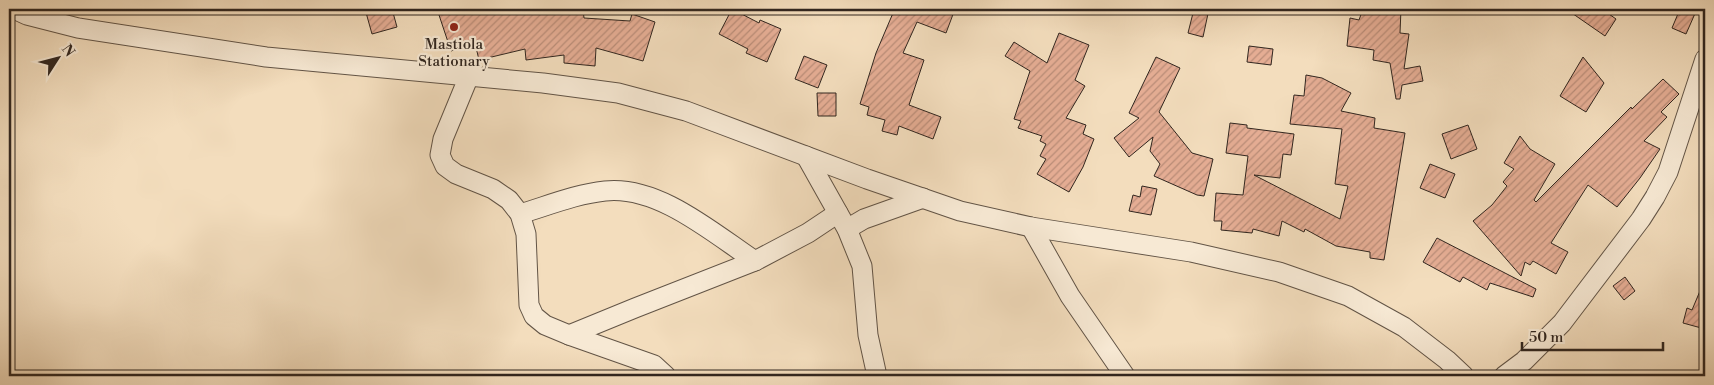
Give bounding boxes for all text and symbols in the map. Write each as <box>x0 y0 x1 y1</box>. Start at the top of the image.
marker: Mastiola Stationary <box>448 21 460 33</box>
north arrow <box>32 32 82 82</box>
place label: Mastiola Stationary <box>418 35 490 71</box>
text: N <box>57 41 78 61</box>
scale bar <box>1522 320 1663 352</box>
text: 50 m <box>1529 328 1563 347</box>

